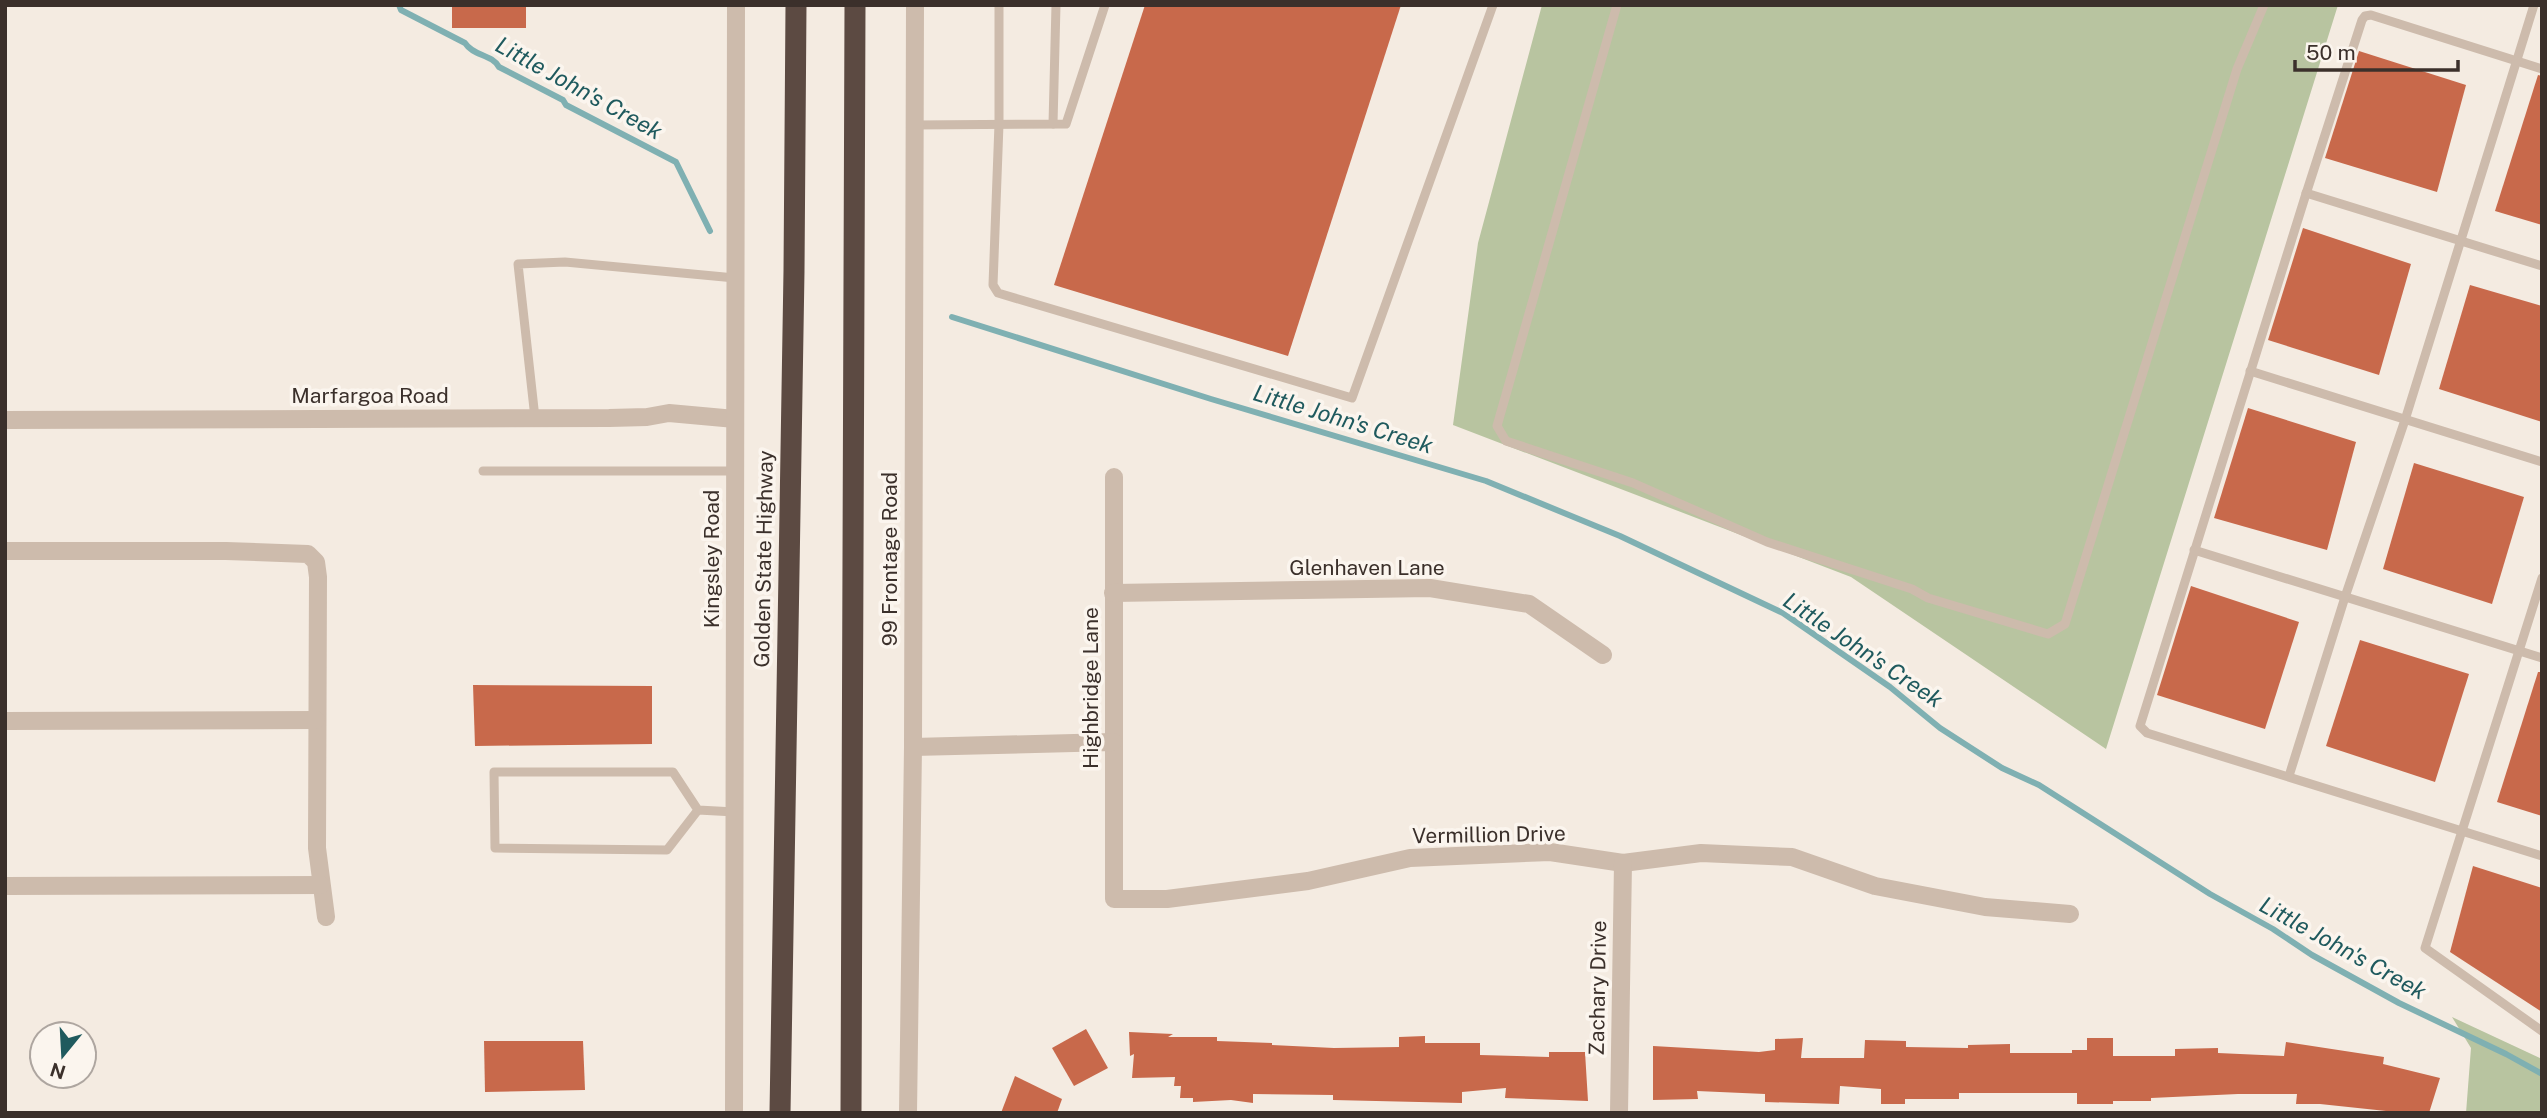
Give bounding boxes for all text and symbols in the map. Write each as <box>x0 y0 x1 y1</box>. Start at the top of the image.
scale bar <box>2295 28 2458 72</box>
water label: Little John's Creek <box>491 31 668 145</box>
text: 50 m <box>2306 40 2356 65</box>
water label: Little John's Creek <box>1250 378 1437 459</box>
street label: Marfargoa Road <box>291 383 449 408</box>
street label: Golden State Highway <box>749 450 778 668</box>
street label: 99 Frontage Road <box>877 472 902 646</box>
street label: Kingsley Road <box>699 490 724 628</box>
street label: Glenhaven Lane <box>1289 555 1445 580</box>
water label: Little John's Creek <box>1778 586 1949 713</box>
street label: Highbridge Lane <box>1078 607 1103 769</box>
street label: Vermillion Drive <box>1412 821 1566 848</box>
water label: Little John's Creek <box>2255 891 2432 1005</box>
street label: Zachary Drive <box>1584 920 1611 1056</box>
north arrow <box>28 1020 98 1090</box>
text: N <box>47 1058 68 1084</box>

